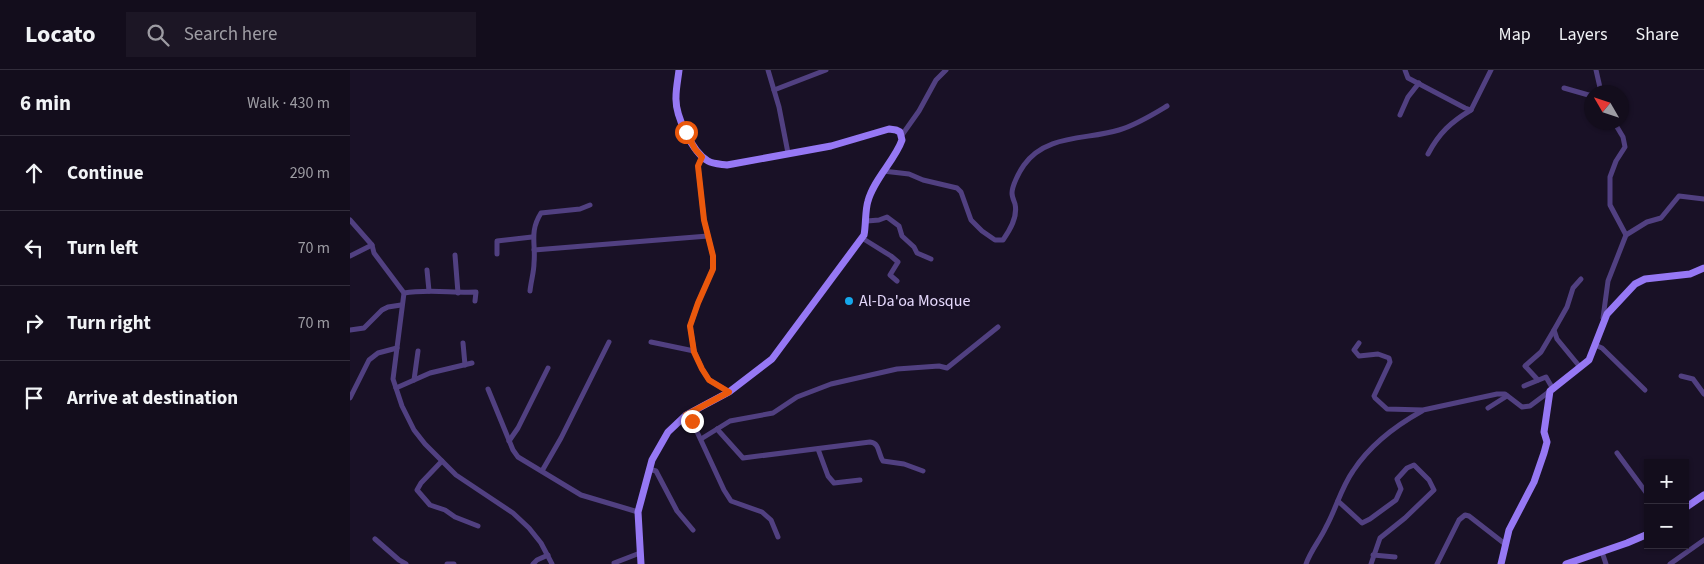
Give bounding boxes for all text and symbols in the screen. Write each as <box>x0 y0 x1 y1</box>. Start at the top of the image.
search box <box>126 12 476 57</box>
text: Locato <box>25 17 96 52</box>
icon: search <box>144 21 172 49</box>
text: Search here <box>184 21 277 48</box>
text: Map <box>1499 22 1531 47</box>
text: Layers <box>1559 22 1608 47</box>
text: Share <box>1636 22 1679 47</box>
north arrow <box>1584 85 1629 130</box>
text: 6 min <box>20 88 71 118</box>
text: Walk · 430 m <box>247 92 330 114</box>
route start <box>675 121 698 144</box>
icon: ahead <box>20 159 48 187</box>
text: Continue <box>67 160 144 187</box>
text: 290 m <box>290 162 330 184</box>
icon: left <box>20 234 48 262</box>
text: Turn left <box>67 235 138 262</box>
text: 70 m <box>298 237 330 259</box>
place label: Al-Da'oa Mosque <box>859 290 970 312</box>
marker: Al-Da'oa Mosque <box>843 295 855 307</box>
icon: right <box>20 309 48 337</box>
text: Turn right <box>67 310 151 337</box>
text: 70 m <box>298 312 330 334</box>
icon: arrive <box>20 384 48 412</box>
text: Arrive at destination <box>67 385 238 412</box>
route end <box>681 410 704 433</box>
map controls <box>1644 459 1689 549</box>
button: + <box>1644 459 1689 504</box>
button: − <box>1644 504 1689 549</box>

